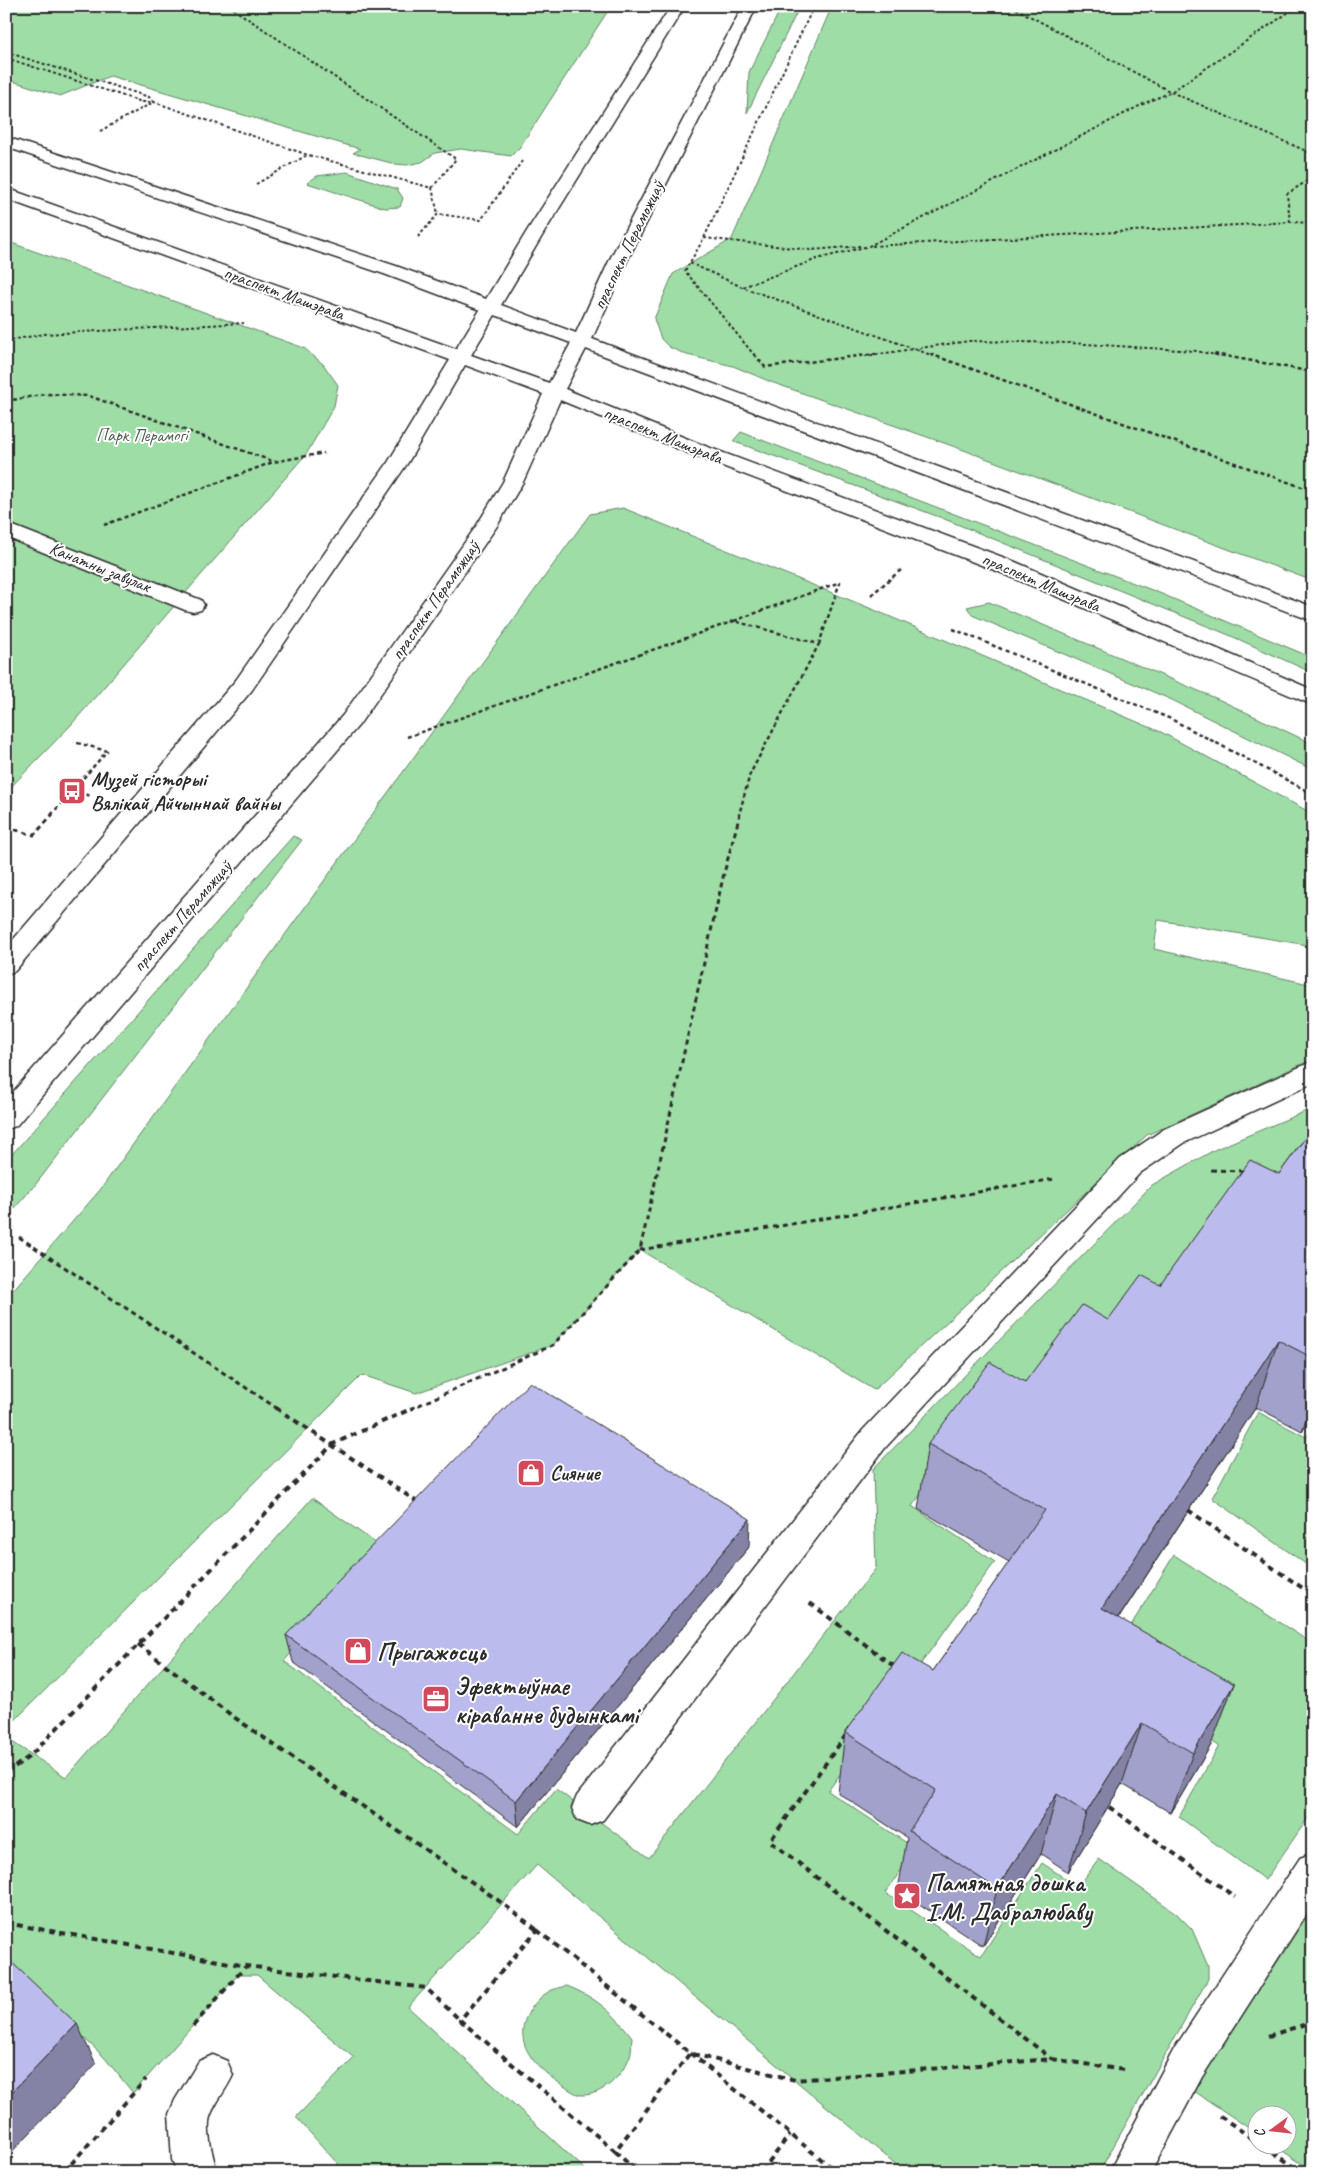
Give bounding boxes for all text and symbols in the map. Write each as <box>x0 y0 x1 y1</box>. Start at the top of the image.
street label: праспект Пераможцаў <box>587 176 669 313</box>
street label: праспект Машэрава <box>221 261 349 325</box>
street label: праспект Машэрава <box>601 401 727 469</box>
park label: Парк Перамогі <box>96 424 190 446</box>
street label: праспект Пераможцаў <box>386 535 485 664</box>
street label: Канатны завулак <box>46 537 156 599</box>
street label: праспект Машэрава <box>979 547 1105 617</box>
place label: Музей гісторыі Вялікай Айчыннай вайны <box>91 766 282 816</box>
bus stop icon: Музей гісторыі Вялікай Айчыннай вайны <box>57 776 87 806</box>
street label: праспект Пераможцаў <box>128 855 237 976</box>
shop icon: Сияние <box>516 1458 546 1488</box>
place label: Сияние <box>550 1460 601 1486</box>
shop icon: Прыгажосць <box>343 1636 373 1666</box>
place label: Прыгажосць <box>377 1636 488 1668</box>
place label: Эфектыўнае кіраванне будынкамі <box>455 1670 641 1731</box>
office icon: Эфектыўнае кіраванне будынкамі <box>421 1684 451 1714</box>
place label: Памятная дошка І.М. Дабралюбаву <box>926 1867 1094 1928</box>
place icon: Памятная дошка І.М. Дабралюбаву <box>892 1881 922 1911</box>
north arrow <box>1246 2106 1296 2156</box>
text: С <box>1250 2126 1269 2139</box>

